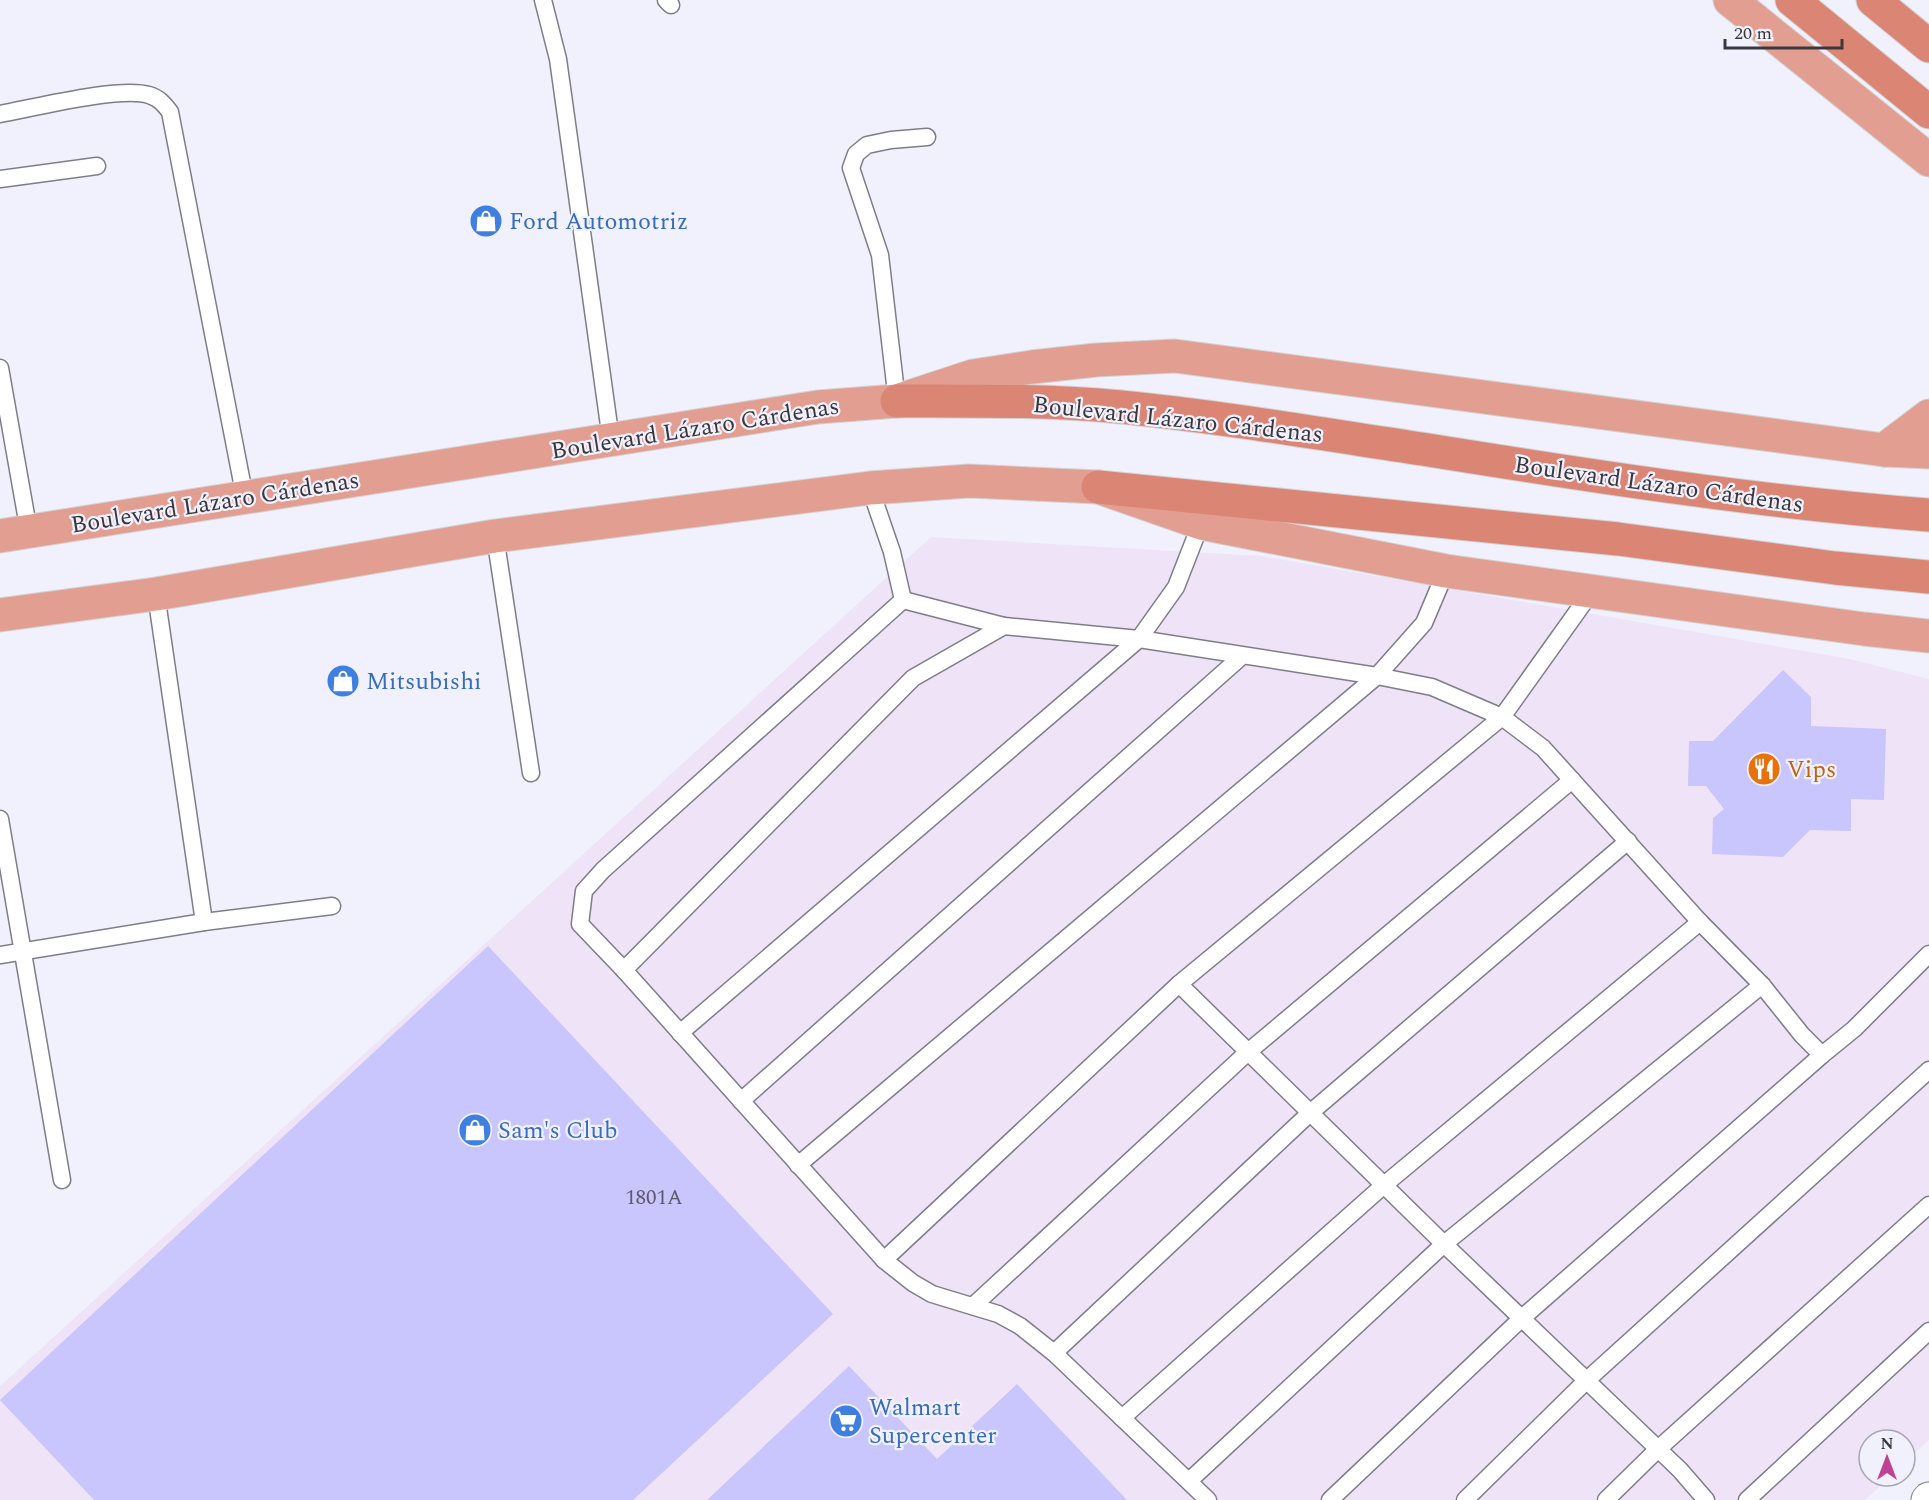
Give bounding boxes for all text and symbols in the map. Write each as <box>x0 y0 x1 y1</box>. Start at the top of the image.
scale bar <box>1725 12 1842 50</box>
text: 20 m <box>1734 20 1772 47</box>
shop icon: Ford Automotriz <box>468 203 504 239</box>
place label: Ford Automotriz <box>509 204 688 240</box>
street label: Boulevard Lázaro Cárdenas <box>1031 387 1325 453</box>
street label: Boulevard Lázaro Cárdenas <box>548 388 842 470</box>
street label: Boulevard Lázaro Cárdenas <box>1512 447 1806 523</box>
street label: Boulevard Lázaro Cárdenas <box>68 462 362 544</box>
shop icon: Mitsubishi <box>325 663 361 699</box>
place label: Mitsubishi <box>366 664 482 700</box>
restaurant icon: Vips <box>1746 751 1782 787</box>
place label: Vips <box>1787 752 1836 788</box>
shop icon: Sam's Club <box>457 1112 493 1148</box>
place label: Sam's Club <box>498 1113 617 1149</box>
house number: 1801A <box>625 1182 683 1214</box>
place label: Walmart Supercenter <box>869 1390 997 1454</box>
supermarket icon: Walmart Supercenter <box>828 1403 864 1439</box>
north arrow <box>1857 1428 1917 1488</box>
text: N <box>1880 1432 1894 1456</box>

